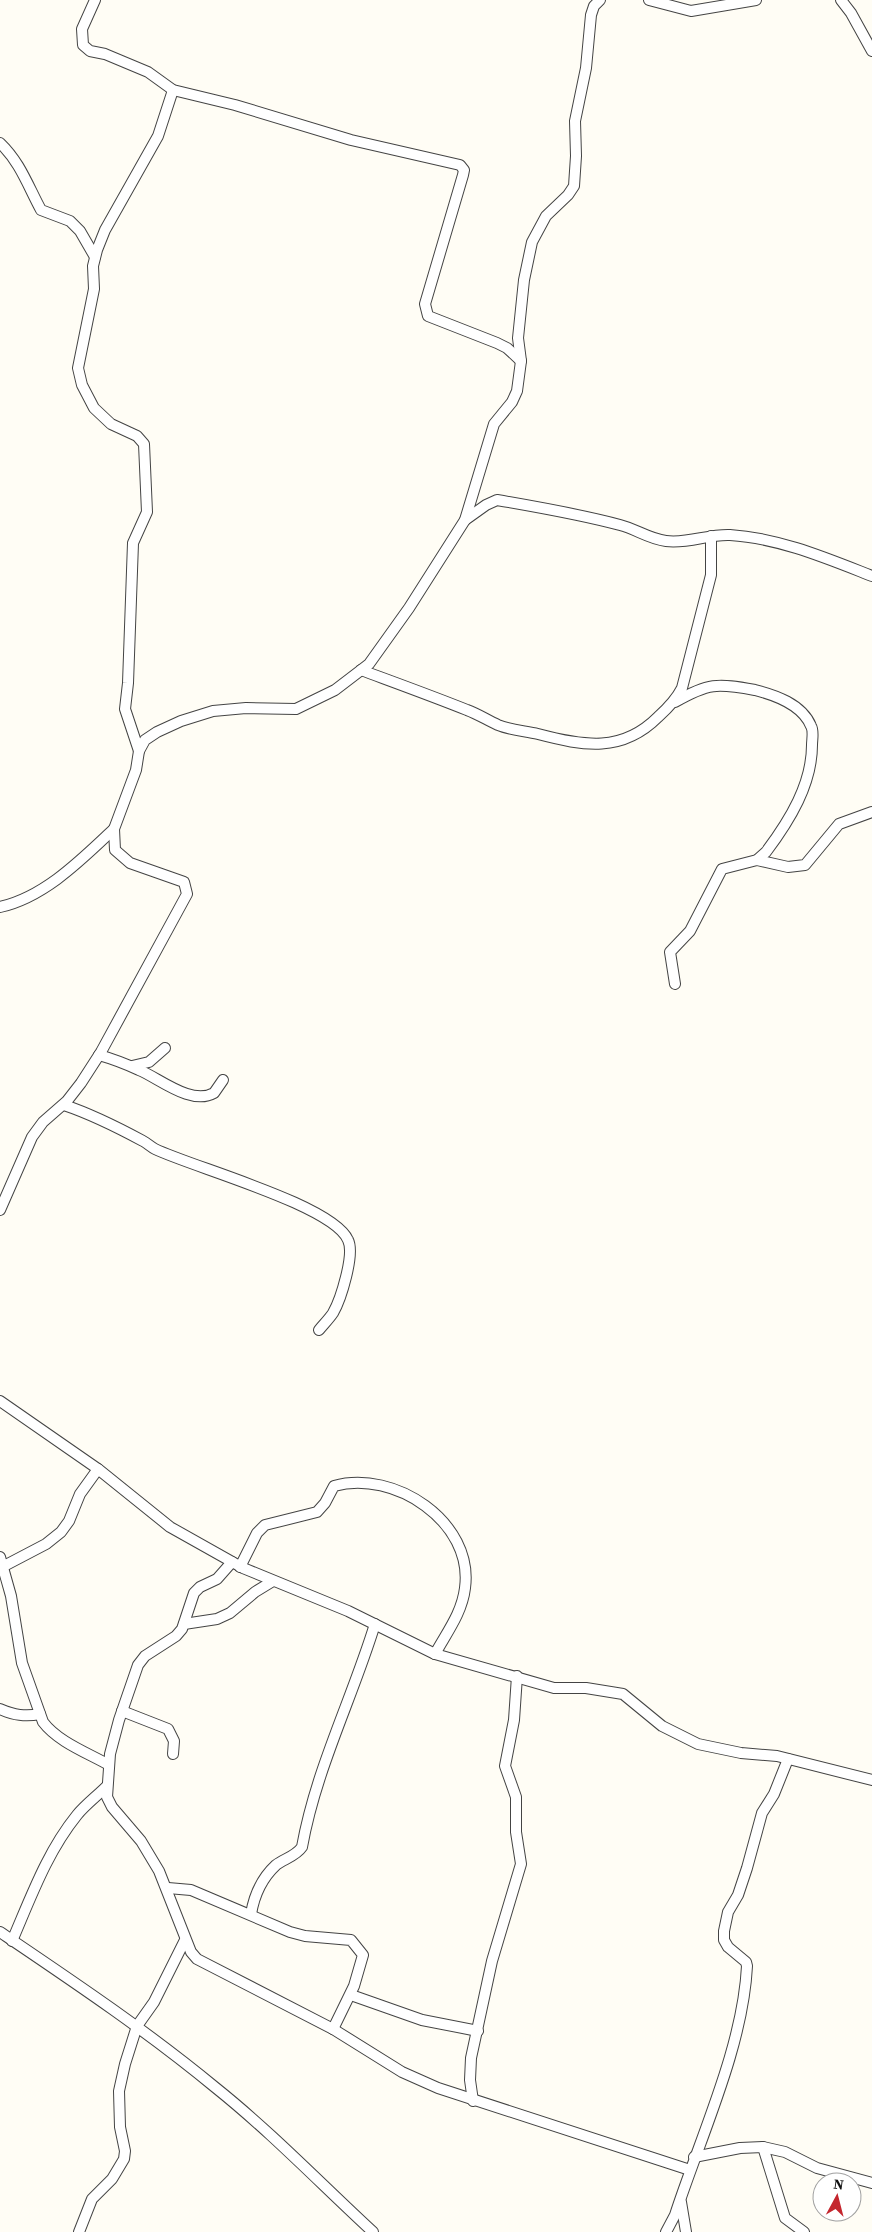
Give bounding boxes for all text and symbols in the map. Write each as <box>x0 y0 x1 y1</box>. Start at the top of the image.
north arrow <box>812 2172 862 2222</box>
text: N <box>832 2174 845 2195</box>

